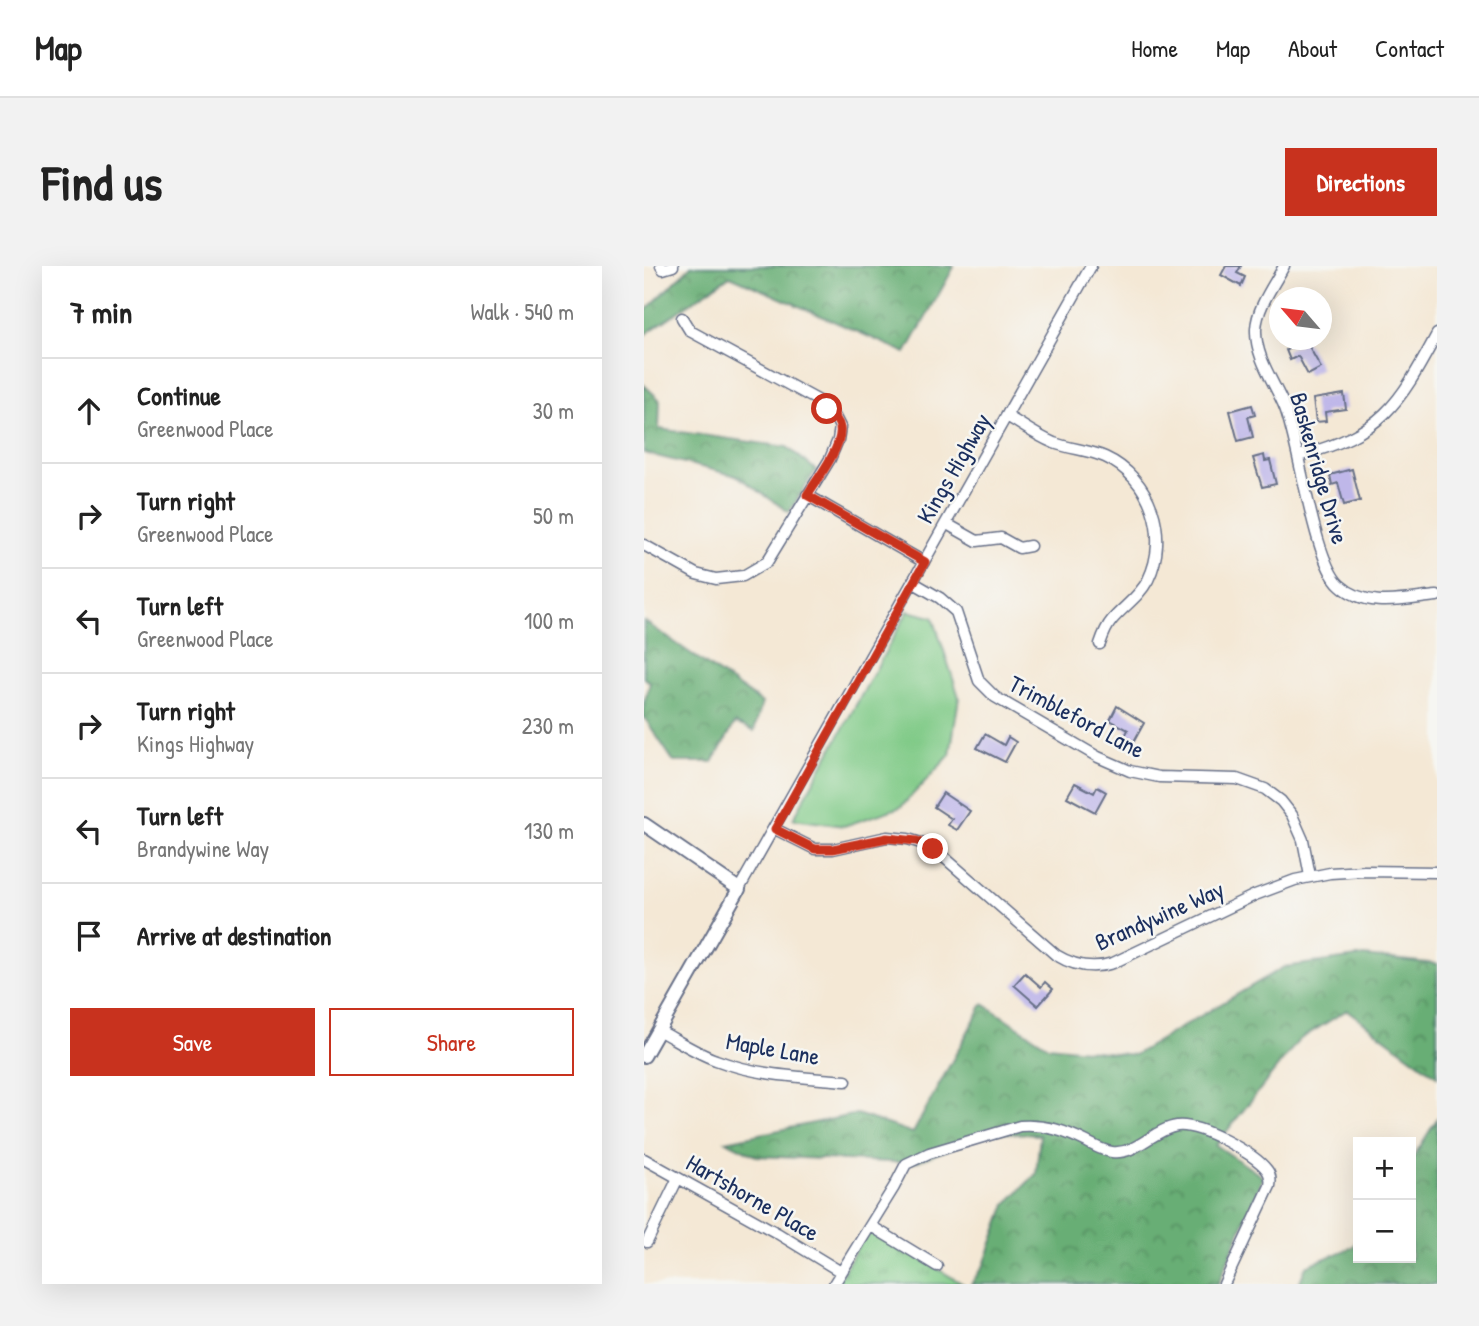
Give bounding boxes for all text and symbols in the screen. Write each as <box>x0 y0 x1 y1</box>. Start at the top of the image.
text: Map <box>35 26 82 70</box>
text: Home <box>1131 32 1178 64</box>
text: Map <box>1216 32 1250 64</box>
text: About <box>1288 32 1337 64</box>
text: Contact <box>1375 32 1444 64</box>
button: Directions <box>1285 148 1437 216</box>
text: Find us <box>42 149 162 215</box>
north arrow <box>1269 287 1332 350</box>
text: 7 min <box>70 292 132 332</box>
text: Walk · 540 m <box>470 296 574 327</box>
text: Continue <box>137 378 221 413</box>
street label: Baskenridge Drive <box>1283 389 1357 548</box>
icon: ahead <box>70 392 108 430</box>
route start <box>811 393 842 424</box>
text: 30 m <box>532 395 574 426</box>
street label: Kings Highway <box>909 407 997 529</box>
text: Greenwood Place <box>137 413 273 444</box>
text: Turn right <box>137 483 235 518</box>
icon: right <box>70 497 108 535</box>
text: 50 m <box>533 500 574 531</box>
text: Greenwood Place <box>137 518 273 549</box>
text: Turn left <box>137 588 223 623</box>
icon: left <box>70 602 108 640</box>
text: 100 m <box>524 605 574 636</box>
text: Greenwood Place <box>137 623 273 654</box>
street label: Trimbleford Lane <box>1004 667 1151 765</box>
text: Turn right <box>137 693 235 728</box>
icon: right <box>70 707 108 745</box>
text: 230 m <box>522 710 574 741</box>
text: Kings Highway <box>137 728 254 759</box>
text: Turn left <box>137 798 223 833</box>
icon: left <box>70 812 108 850</box>
text: 130 m <box>524 815 574 846</box>
text: Brandywine Way <box>137 833 269 864</box>
route end <box>917 833 948 864</box>
street label: Brandywine Way <box>1089 872 1229 958</box>
icon: arrive <box>70 917 108 955</box>
text: Arrive at destination <box>137 918 332 953</box>
button: Save <box>70 1008 315 1076</box>
button: Share <box>329 1008 574 1076</box>
street label: Maple Lane <box>724 1024 823 1072</box>
map controls <box>1353 1137 1416 1263</box>
button: + <box>1353 1137 1416 1200</box>
street label: Hartshorne Place <box>681 1146 826 1248</box>
button: − <box>1353 1200 1416 1263</box>

